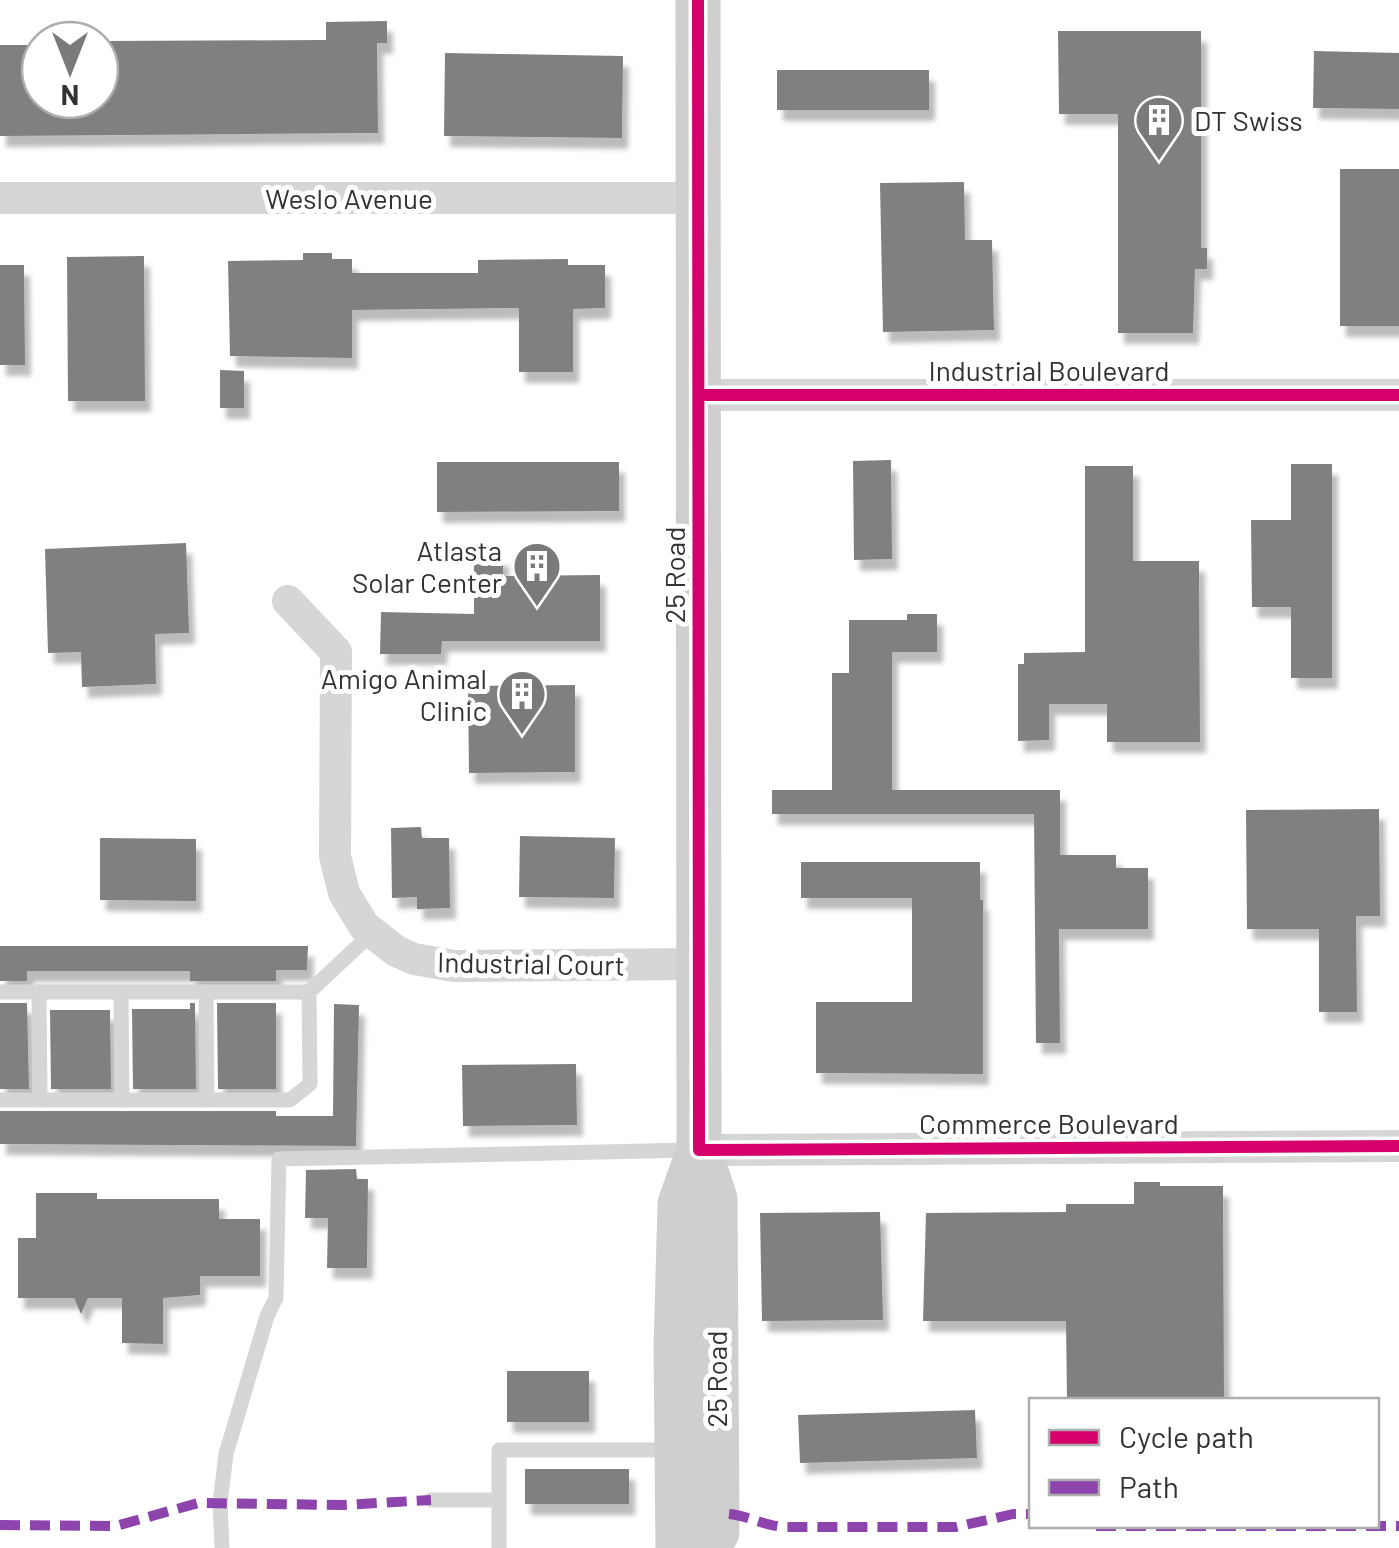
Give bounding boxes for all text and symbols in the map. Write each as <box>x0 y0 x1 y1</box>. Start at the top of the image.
north arrow <box>20 20 120 120</box>
text: N <box>61 79 79 113</box>
building icon: DT Swiss <box>1133 94 1185 162</box>
place label: DT Swiss <box>1194 103 1303 137</box>
street label: Weslo Avenue <box>265 181 433 215</box>
street label: Industrial Boulevard <box>928 353 1170 387</box>
street label: 25 Road <box>657 527 691 623</box>
place label: Atlasta Solar Center <box>352 533 502 599</box>
building icon: Atlasta Solar Center <box>511 540 563 608</box>
place label: Amigo Animal Clinic <box>321 661 487 727</box>
building icon: Amigo Animal Clinic <box>496 668 548 736</box>
street label: Industrial Court <box>437 944 625 982</box>
street label: Commerce Boulevard <box>919 1106 1179 1140</box>
street label: 25 Road <box>699 1331 733 1427</box>
legend <box>1029 1398 1379 1528</box>
text: Cycle path <box>1119 1418 1254 1454</box>
text: Path <box>1119 1468 1179 1504</box>

